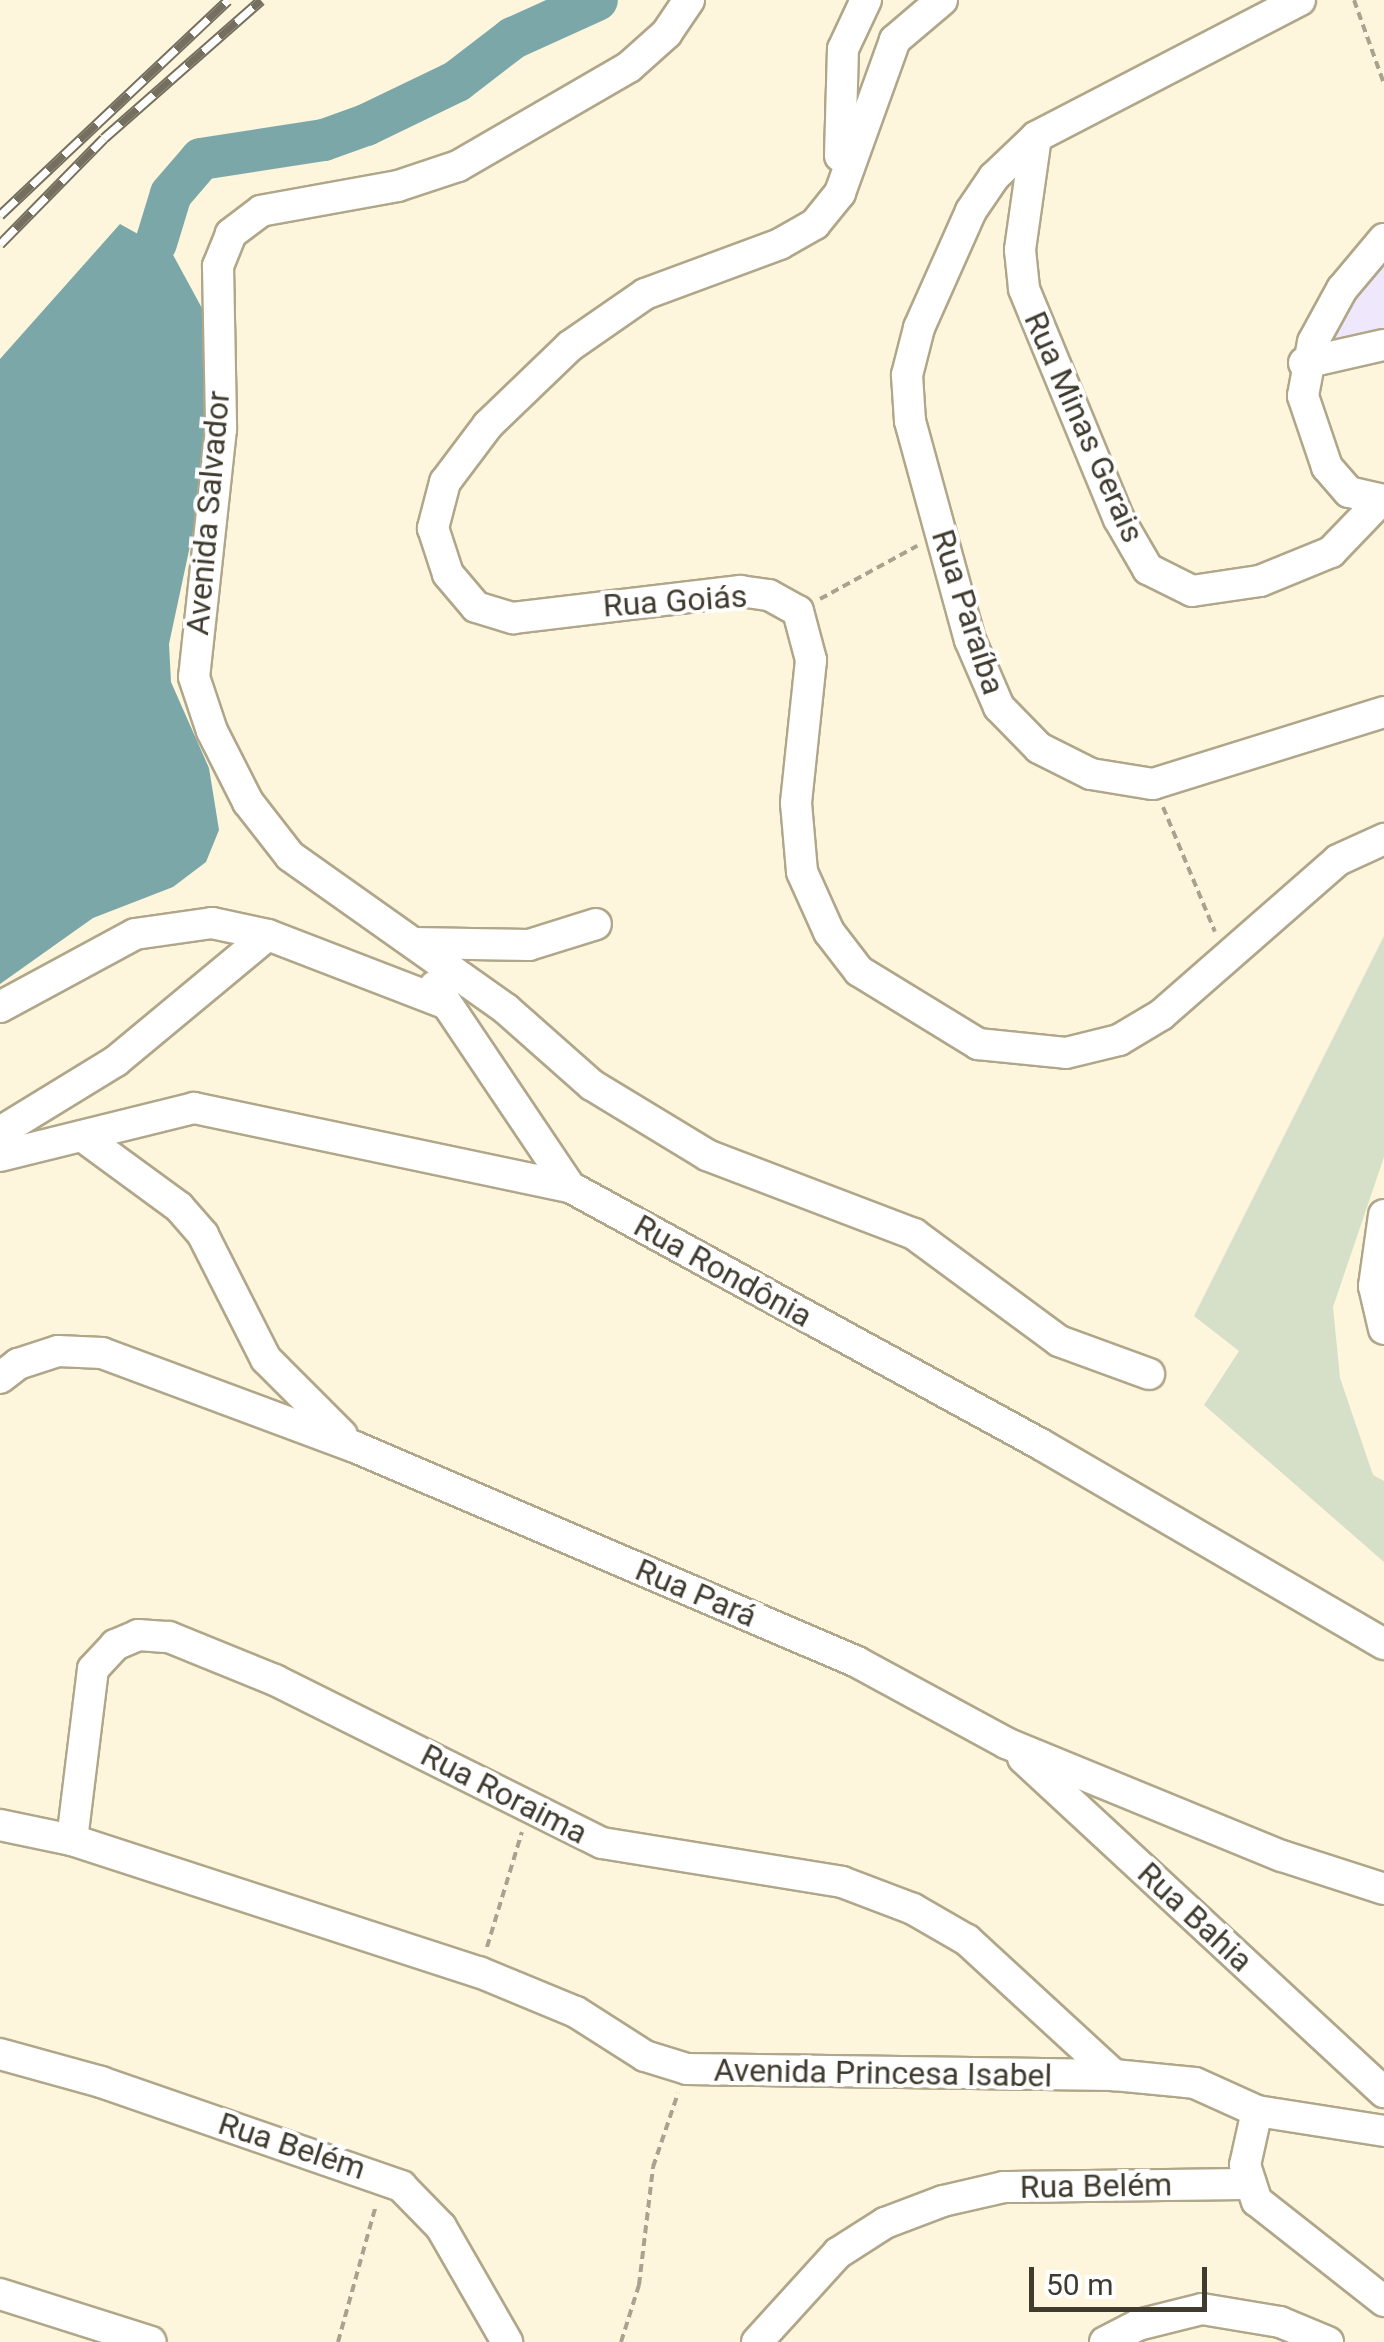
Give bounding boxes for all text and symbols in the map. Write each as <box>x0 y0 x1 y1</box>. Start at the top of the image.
street label: Rua Minas Gerais <box>1016 306 1152 548</box>
street label: Avenida Salvador <box>178 389 238 637</box>
street label: Rua Paraíba <box>923 525 1013 699</box>
street label: Rua Goiás <box>602 577 748 625</box>
street label: Rua Rondônia <box>627 1206 819 1336</box>
street label: Rua Pará <box>630 1550 762 1636</box>
street label: Rua Roraima <box>414 1736 594 1852</box>
street label: Rua Bahia <box>1130 1854 1260 1980</box>
street label: Avenida Princesa Isabel <box>713 2051 1053 2095</box>
street label: Rua Belém <box>214 2104 370 2188</box>
street label: Rua Belém <box>1019 2165 1173 2207</box>
scale bar <box>1034 2247 1212 2309</box>
text: 50 m <box>1046 2267 1113 2302</box>

